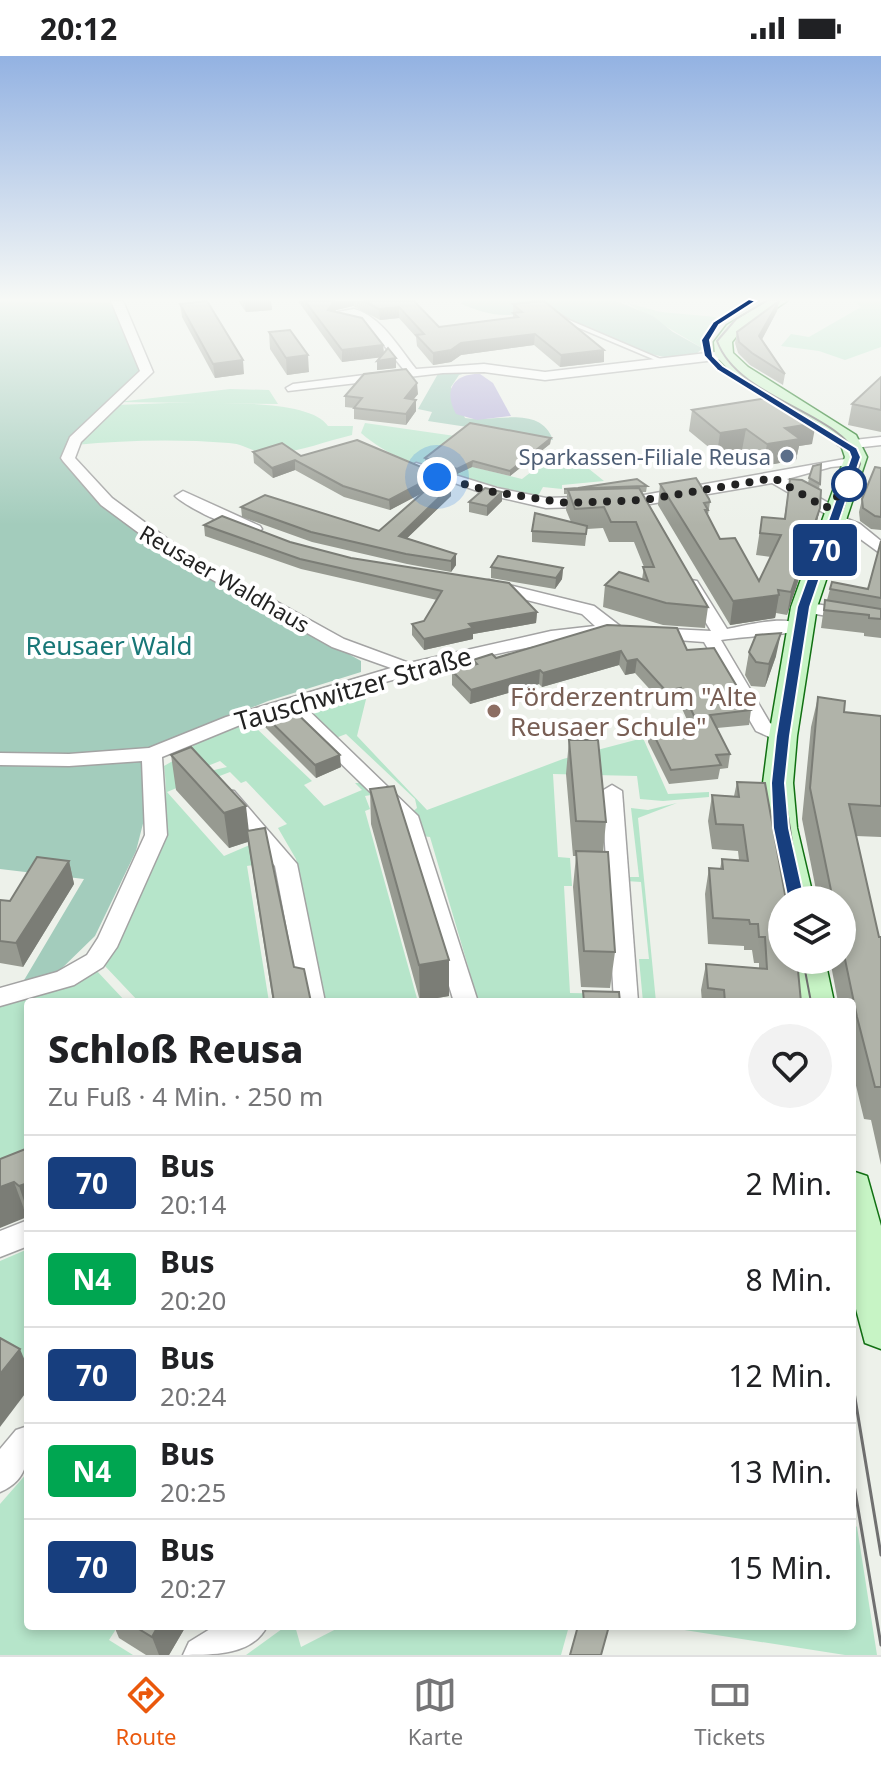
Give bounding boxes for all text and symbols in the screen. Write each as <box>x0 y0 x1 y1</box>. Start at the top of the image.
text: 20:12 <box>40 8 117 49</box>
place label: Sparkassen-Filiale Reusa <box>519 441 771 471</box>
marker: Sparkassen-Filiale Reusa <box>778 447 796 465</box>
your location <box>417 457 457 497</box>
unlabelled marker <box>832 467 866 501</box>
street label: Reusaer Waldhaus <box>135 517 315 639</box>
line badge: 70 <box>789 524 861 576</box>
text: 70 <box>809 531 841 569</box>
park label: Reusaer Wald <box>25 627 193 663</box>
street label: Tauschwitzer Straße <box>231 637 475 739</box>
place label: Förderzentrum "Alte Reusaer Schule" <box>510 678 757 744</box>
marker: Förderzentrum "Alte Reusaer Schule" <box>485 702 503 720</box>
map controls <box>768 886 856 974</box>
button: layers <box>768 886 856 974</box>
text: Schloß Reusa <box>48 1022 303 1074</box>
button: heart <box>748 1024 832 1108</box>
text: Zu Fuß · 4 Min. · 250 m <box>48 1078 323 1114</box>
text: Bus <box>160 1145 215 1186</box>
text: 2 Min. <box>746 1163 832 1204</box>
text: 70 <box>76 1164 108 1202</box>
text: 20:14 <box>160 1186 226 1222</box>
text: Bus <box>160 1241 215 1282</box>
text: 8 Min. <box>746 1259 832 1300</box>
text: N4 <box>73 1260 111 1298</box>
text: 20:20 <box>160 1282 226 1318</box>
text: Bus <box>160 1337 215 1378</box>
text: 12 Min. <box>728 1355 832 1396</box>
text: 70 <box>76 1356 108 1394</box>
text: 20:24 <box>160 1378 226 1414</box>
text: Bus <box>160 1433 215 1474</box>
text: 13 Min. <box>728 1451 832 1492</box>
text: N4 <box>73 1452 111 1490</box>
text: 20:25 <box>160 1474 226 1510</box>
text: Bus <box>160 1529 215 1570</box>
text: 15 Min. <box>728 1547 832 1588</box>
text: 70 <box>76 1548 108 1586</box>
text: 20:27 <box>160 1570 226 1606</box>
tab: Route <box>116 1673 177 1751</box>
tab: Karte <box>408 1673 463 1751</box>
tab: Tickets <box>694 1673 765 1751</box>

